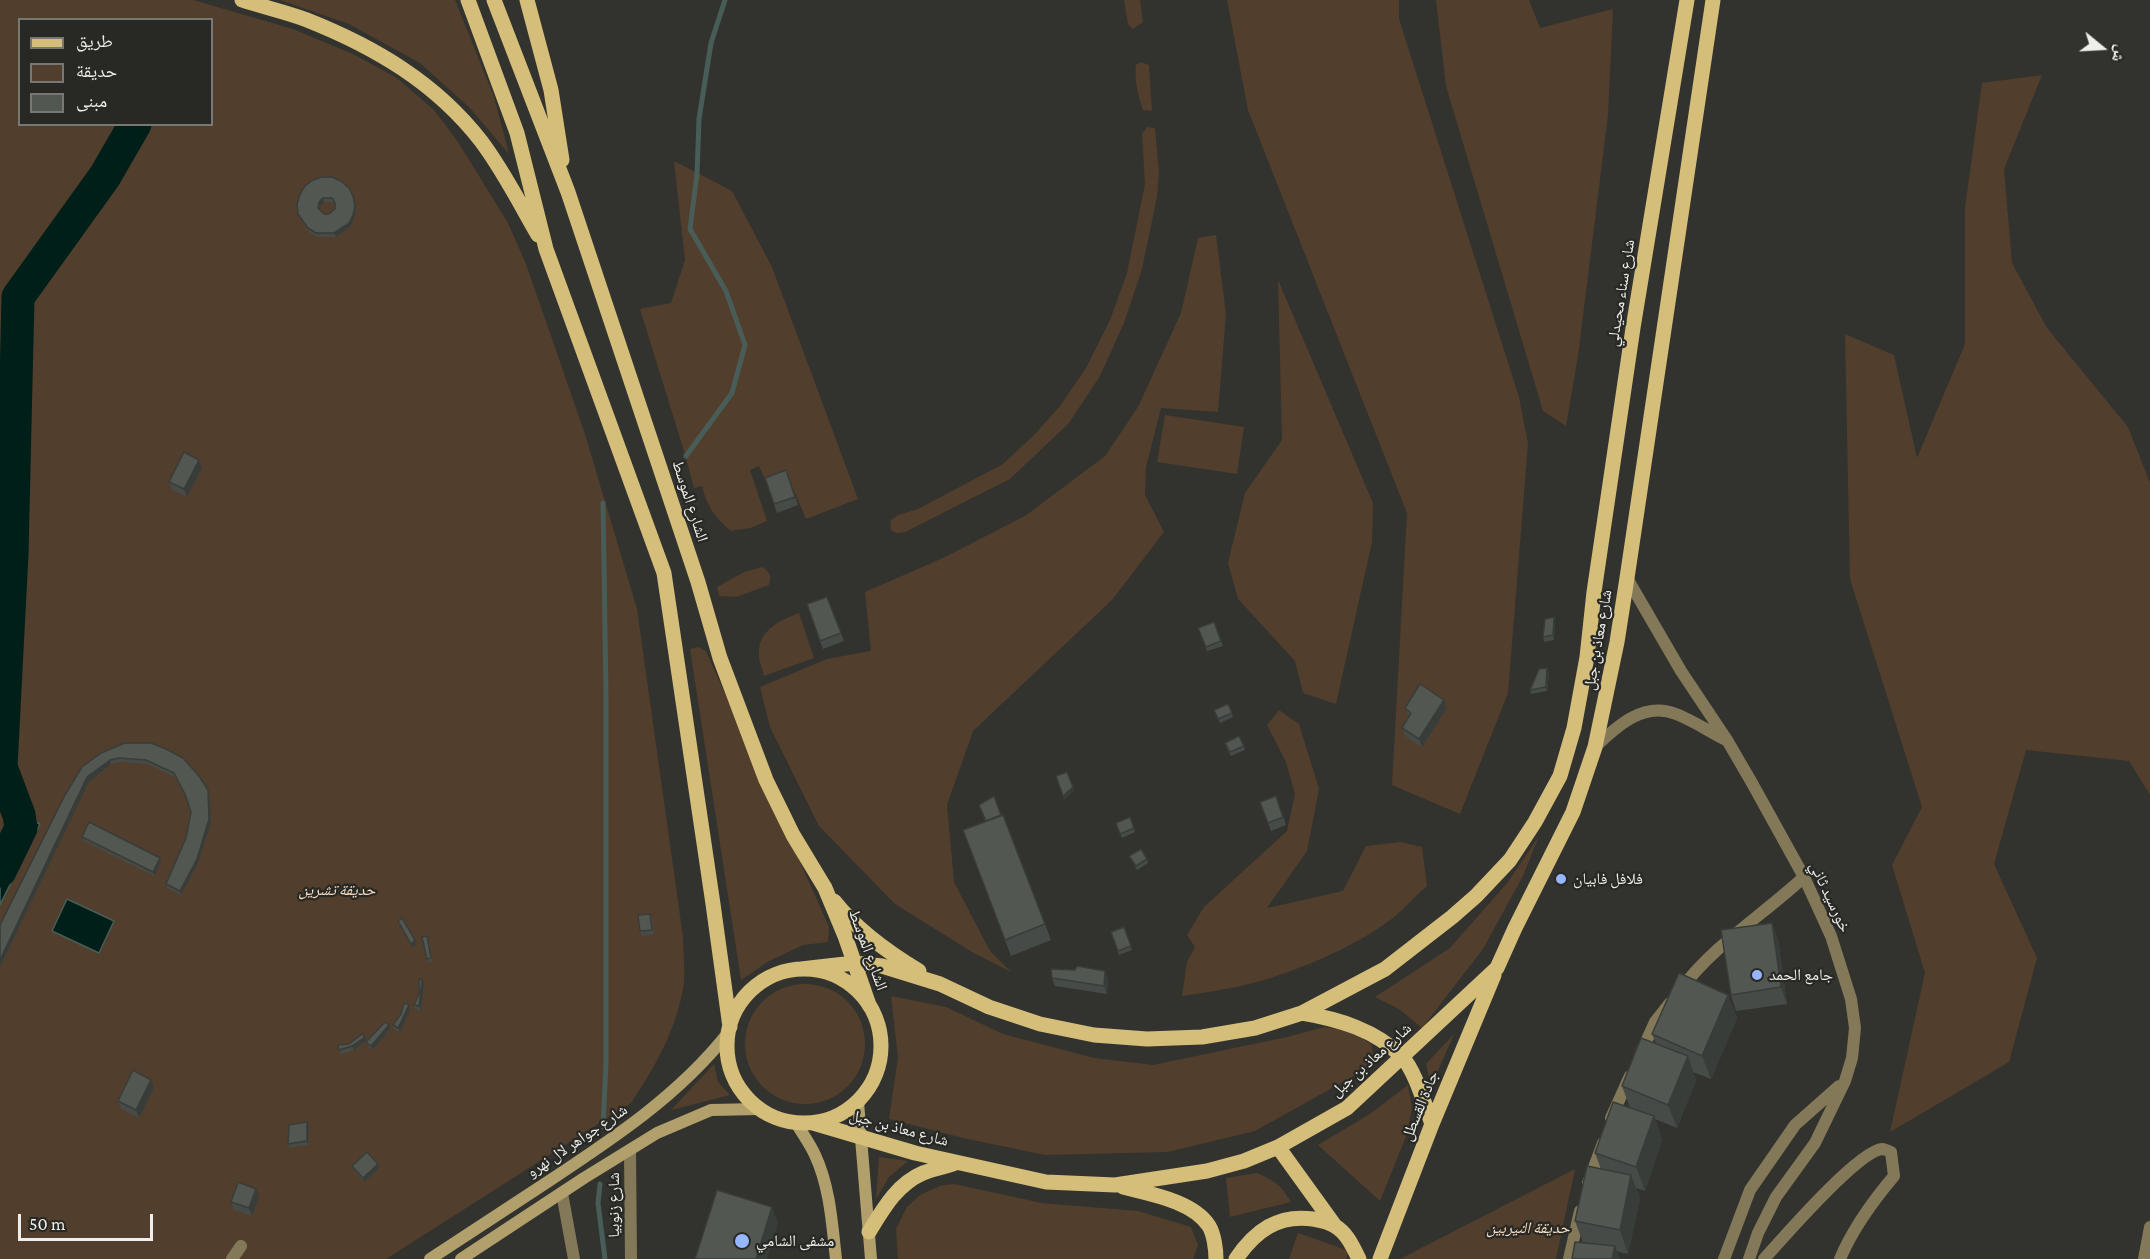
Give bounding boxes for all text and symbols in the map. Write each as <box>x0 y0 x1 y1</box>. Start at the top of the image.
legend <box>18 18 213 126</box>
north arrow <box>2072 18 2132 78</box>
text: طريق <box>76 31 113 51</box>
text: ش <box>2109 43 2130 64</box>
text: حديقة <box>76 61 117 81</box>
text: مبنى <box>76 91 107 111</box>
street label: شارع سناء محيدلي <box>1603 238 1639 348</box>
street label: الشارع الموسط <box>668 458 712 544</box>
street label: شارع معاذ بن جبل <box>1580 588 1616 692</box>
street label: خورسيد ثاني <box>1805 859 1855 935</box>
place label: فلافل فابيان <box>1573 869 1643 889</box>
marker: فلافل فابيان <box>1554 872 1568 886</box>
park label: حديقة تشرين <box>298 880 376 900</box>
street label: الشارع الموسط <box>844 907 892 993</box>
place label: جامع الحمد <box>1769 965 1833 985</box>
marker: جامع الحمد <box>1750 968 1764 982</box>
street label: شارع معاذ بن جبل <box>1327 1019 1415 1101</box>
street label: جادة القسطل <box>1397 1068 1443 1144</box>
street label: شارع جواهر لال نهرو <box>523 1100 631 1182</box>
street label: شارع معاذ بن جبل <box>847 1106 951 1150</box>
street label: شارع زنوبيا <box>604 1172 624 1238</box>
scale bar <box>21 1202 156 1240</box>
text: 50 m <box>29 1214 66 1234</box>
park label: حديقة النيربين <box>1486 1218 1570 1238</box>
place label: مشفى الشامي <box>756 1231 834 1251</box>
marker: مشفى الشامي <box>733 1232 751 1250</box>

